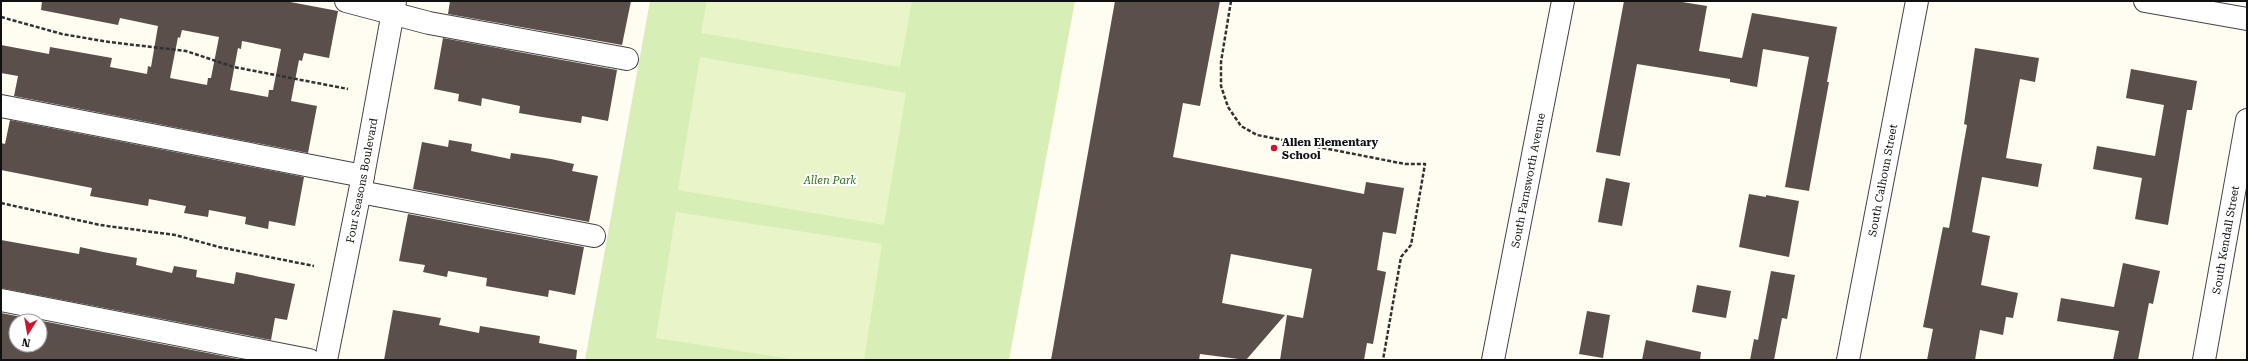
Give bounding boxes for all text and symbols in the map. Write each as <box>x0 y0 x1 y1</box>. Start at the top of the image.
street label: South Farnsworth Avenue <box>1509 112 1548 249</box>
street label: Four Seasons Boulevard <box>344 117 380 244</box>
street label: South Calhoun Street <box>1866 123 1900 238</box>
place label: Allen Elementary School <box>1282 136 1379 162</box>
marker: Allen Elementary School <box>1269 143 1279 153</box>
park label: Allen Park <box>803 174 856 187</box>
street label: South Kendall Street <box>2210 185 2242 295</box>
north arrow <box>8 313 48 353</box>
text: N <box>20 335 32 350</box>

